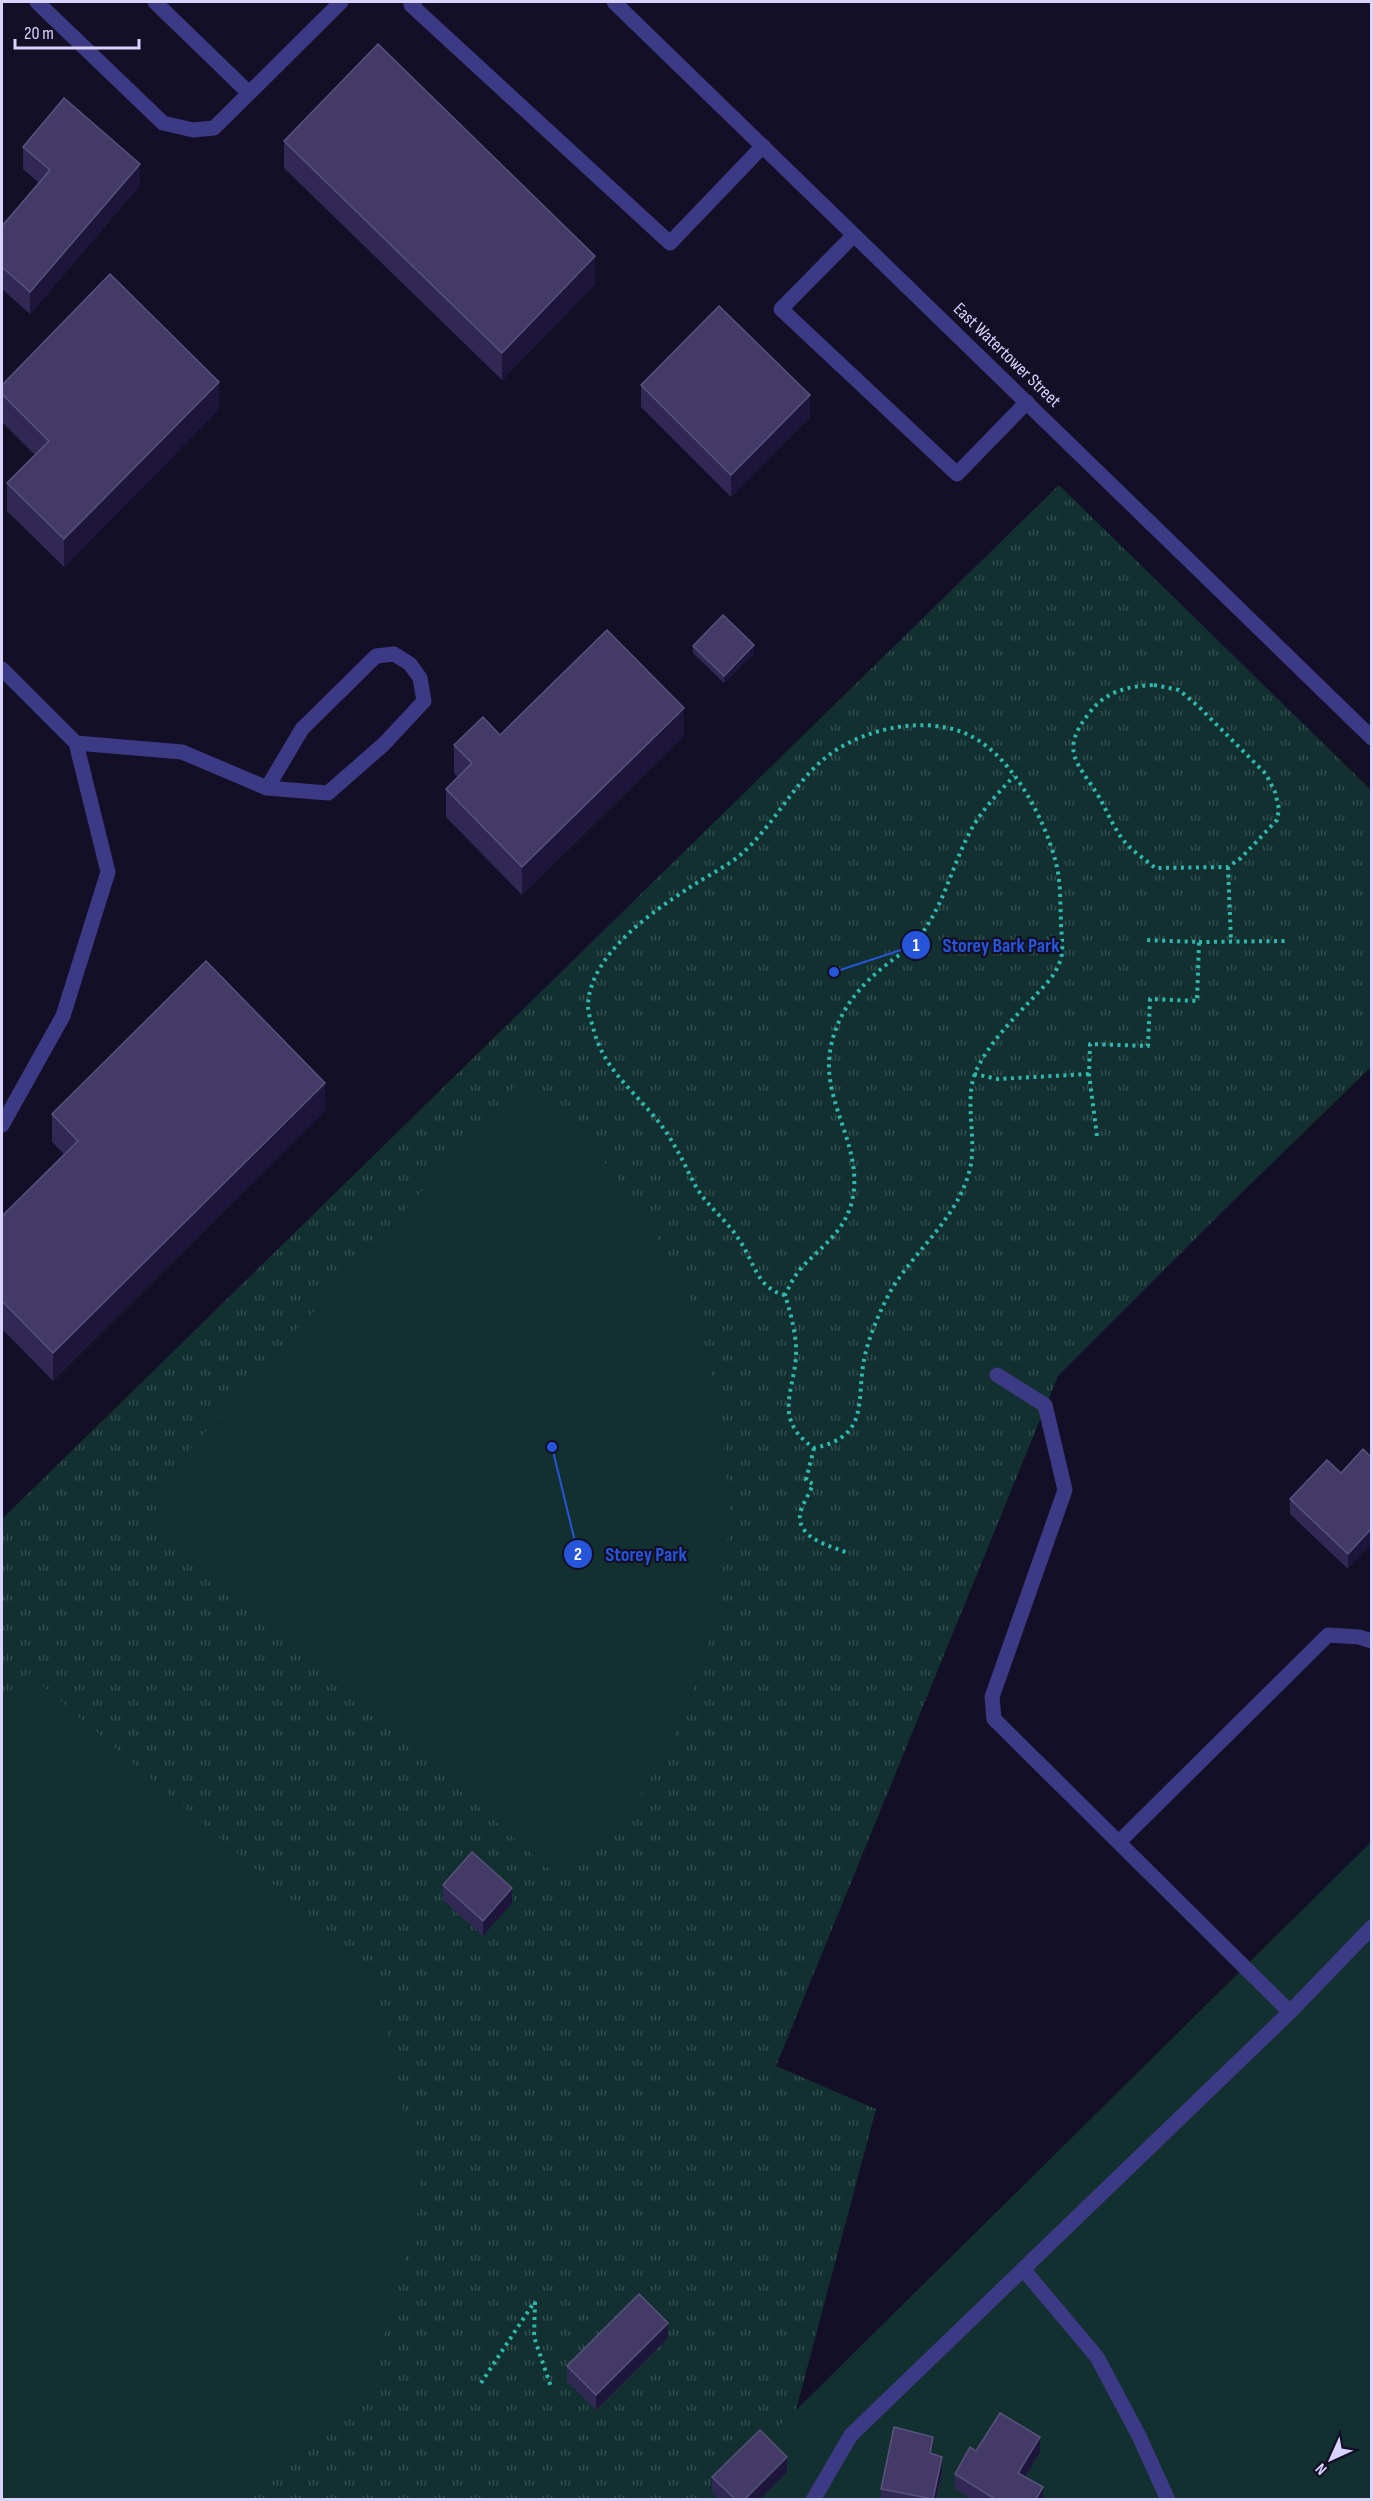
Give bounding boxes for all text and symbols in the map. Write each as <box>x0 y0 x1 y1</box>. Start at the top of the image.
scale bar <box>15 12 140 50</box>
text: 20 m <box>24 23 54 44</box>
street label: East Watertower Street <box>949 298 1065 412</box>
callout: Storey Bark Park <box>901 926 1072 964</box>
text: Storey Bark Park <box>942 934 1060 958</box>
text: 1 <box>912 935 920 956</box>
callout: Storey Park <box>563 1535 698 1573</box>
text: Storey Park <box>605 1543 687 1567</box>
text: 2 <box>574 1544 582 1565</box>
north arrow <box>1301 2429 1361 2489</box>
text: N <box>1312 2459 1331 2478</box>

